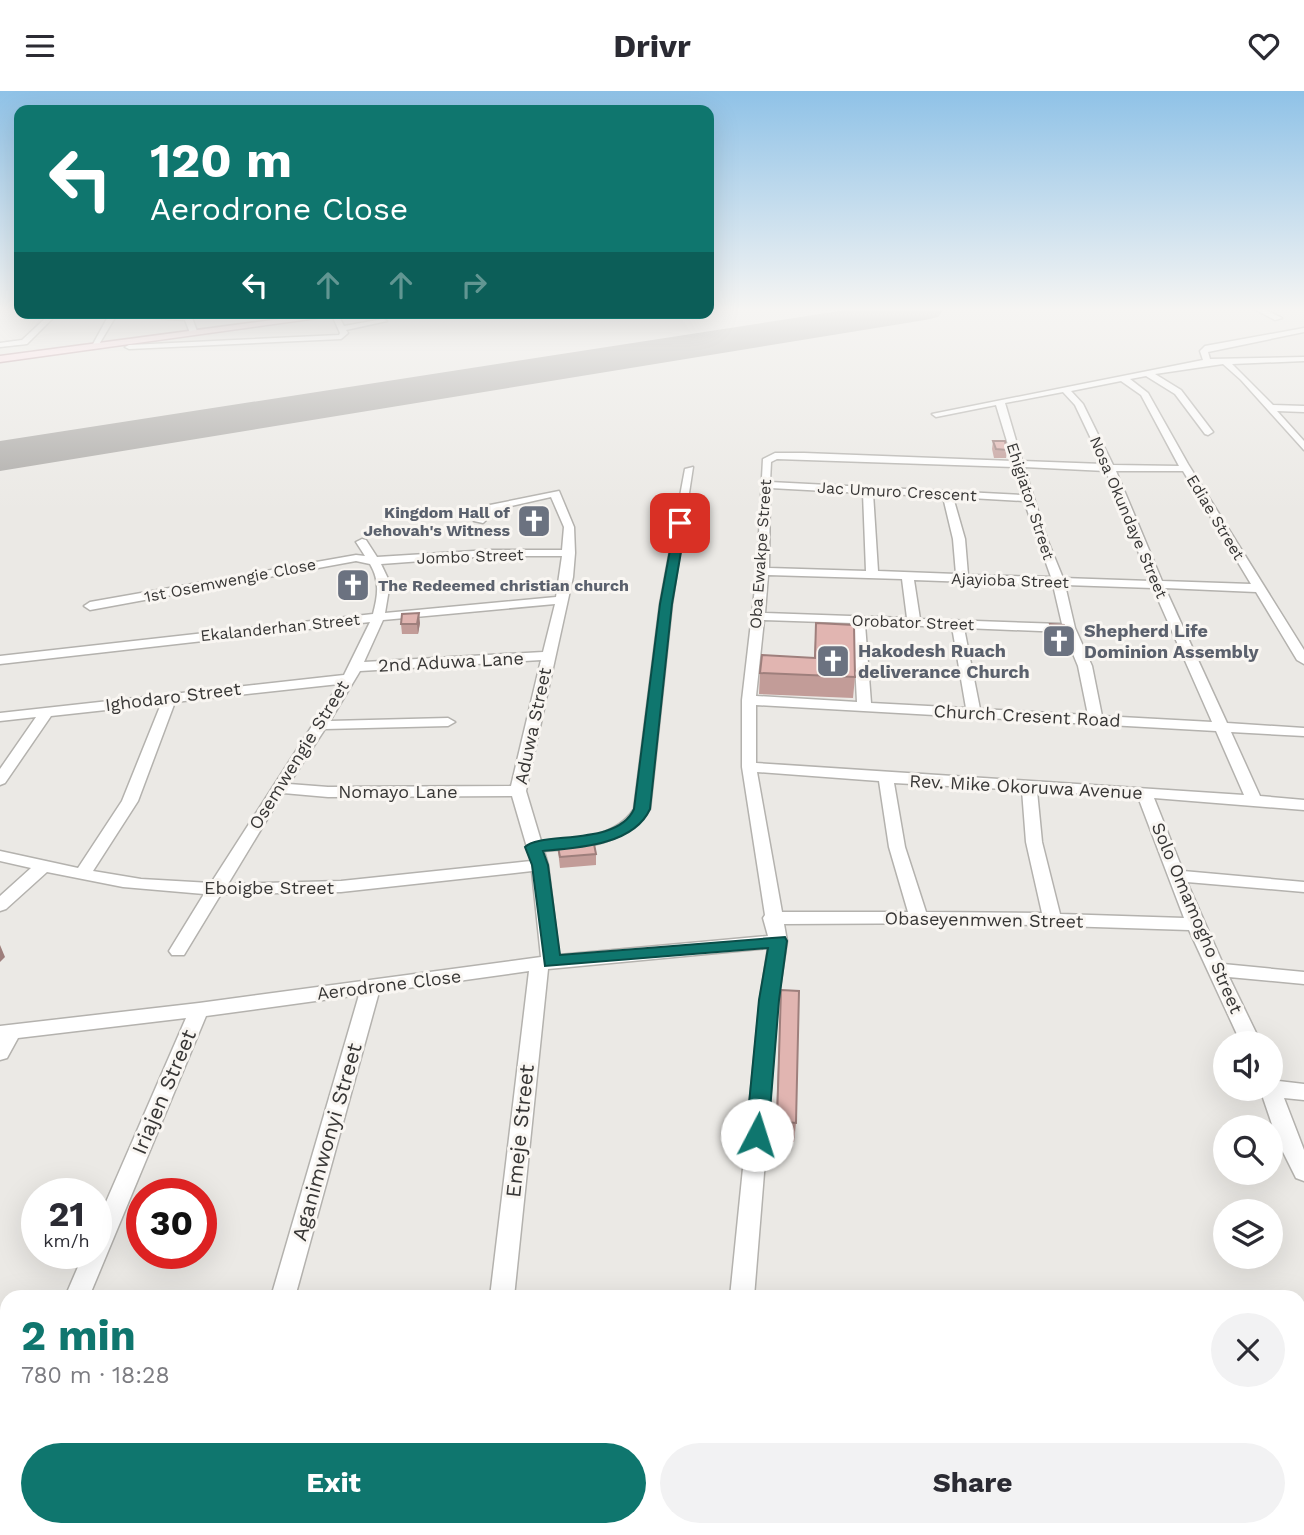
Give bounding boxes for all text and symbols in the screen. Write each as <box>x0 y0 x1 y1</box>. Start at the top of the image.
icon: menu <box>21 27 59 65</box>
text: Drivr <box>613 27 691 65</box>
icon: heart <box>1245 27 1283 65</box>
text: 120 m <box>150 131 292 189</box>
icon: left <box>35 133 126 224</box>
text: Aerodrone Close <box>150 190 408 228</box>
icon: left <box>236 266 274 304</box>
icon: ahead <box>309 266 347 304</box>
icon: ahead <box>382 266 420 304</box>
icon: right <box>455 266 493 304</box>
street label: Nosa Okundaye Street <box>1086 433 1171 601</box>
street label: Ehigiator Street <box>1003 440 1058 562</box>
street label: Ediae Street <box>1183 471 1249 564</box>
street label: Oba Ewakpe Street <box>746 478 775 630</box>
street label: Jac Umuro Crescent <box>817 478 977 505</box>
pin <box>650 493 710 553</box>
church icon: Kingdom Hall of Jehovah's Witness <box>515 502 553 540</box>
place label: Kingdom Hall of Jehovah's Witness <box>363 503 510 540</box>
icon: arrive <box>661 504 699 542</box>
street label: Jombo Street <box>416 545 524 568</box>
street label: 1st Osemwengie Close <box>143 555 318 606</box>
church icon: The Redeemed christian church <box>334 566 372 604</box>
street label: Ajayioba Street <box>951 569 1070 592</box>
place label: The Redeemed christian church <box>378 576 629 595</box>
street label: Ekalanderhan Street <box>199 610 361 645</box>
street label: Orobator Street <box>851 611 975 634</box>
place label: Shepherd Life Dominion Assembly <box>1084 620 1259 662</box>
church icon: Shepherd Life Dominion Assembly <box>1040 622 1078 660</box>
place label: Hakodesh Ruach deliverance Church <box>858 640 1030 682</box>
church icon: Hakodesh Ruach deliverance Church <box>814 642 852 680</box>
street label: 2nd Aduwa Lane <box>378 647 524 676</box>
street label: Aduwa Street <box>510 665 555 786</box>
street label: Osemwengie Street <box>244 676 353 833</box>
street label: Ighodaro Street <box>104 678 242 715</box>
street label: Church Cresent Road <box>933 700 1121 731</box>
street label: Rev. Mike Okoruwa Avenue <box>909 770 1143 803</box>
street label: Nomayo Lane <box>338 781 458 802</box>
street label: Solo Omamogho Street <box>1148 819 1247 1017</box>
street label: Eboigbe Street <box>204 877 334 898</box>
street label: Obaseyenmwen Street <box>884 907 1084 932</box>
street label: Aerodrone Close <box>316 965 462 1004</box>
street label: Iriajen Street <box>126 1025 201 1158</box>
map controls <box>1213 1031 1283 1269</box>
button: sound <box>1213 1031 1283 1101</box>
street label: Aganimwonyi Street <box>286 1040 367 1244</box>
street label: Emeje Street <box>500 1063 539 1199</box>
position arrow <box>720 1098 794 1172</box>
button: search <box>1213 1115 1283 1185</box>
speed limit sign: 30 <box>126 1178 217 1269</box>
text: 21 <box>49 1193 84 1235</box>
button: layers <box>1213 1199 1283 1269</box>
text: km/h <box>43 1230 90 1251</box>
text: 2 min <box>21 1311 136 1360</box>
button: close <box>1211 1313 1285 1387</box>
text: 780 m · 18:28 <box>21 1362 170 1389</box>
button: Exit <box>21 1443 646 1523</box>
button: Share <box>660 1443 1285 1523</box>

